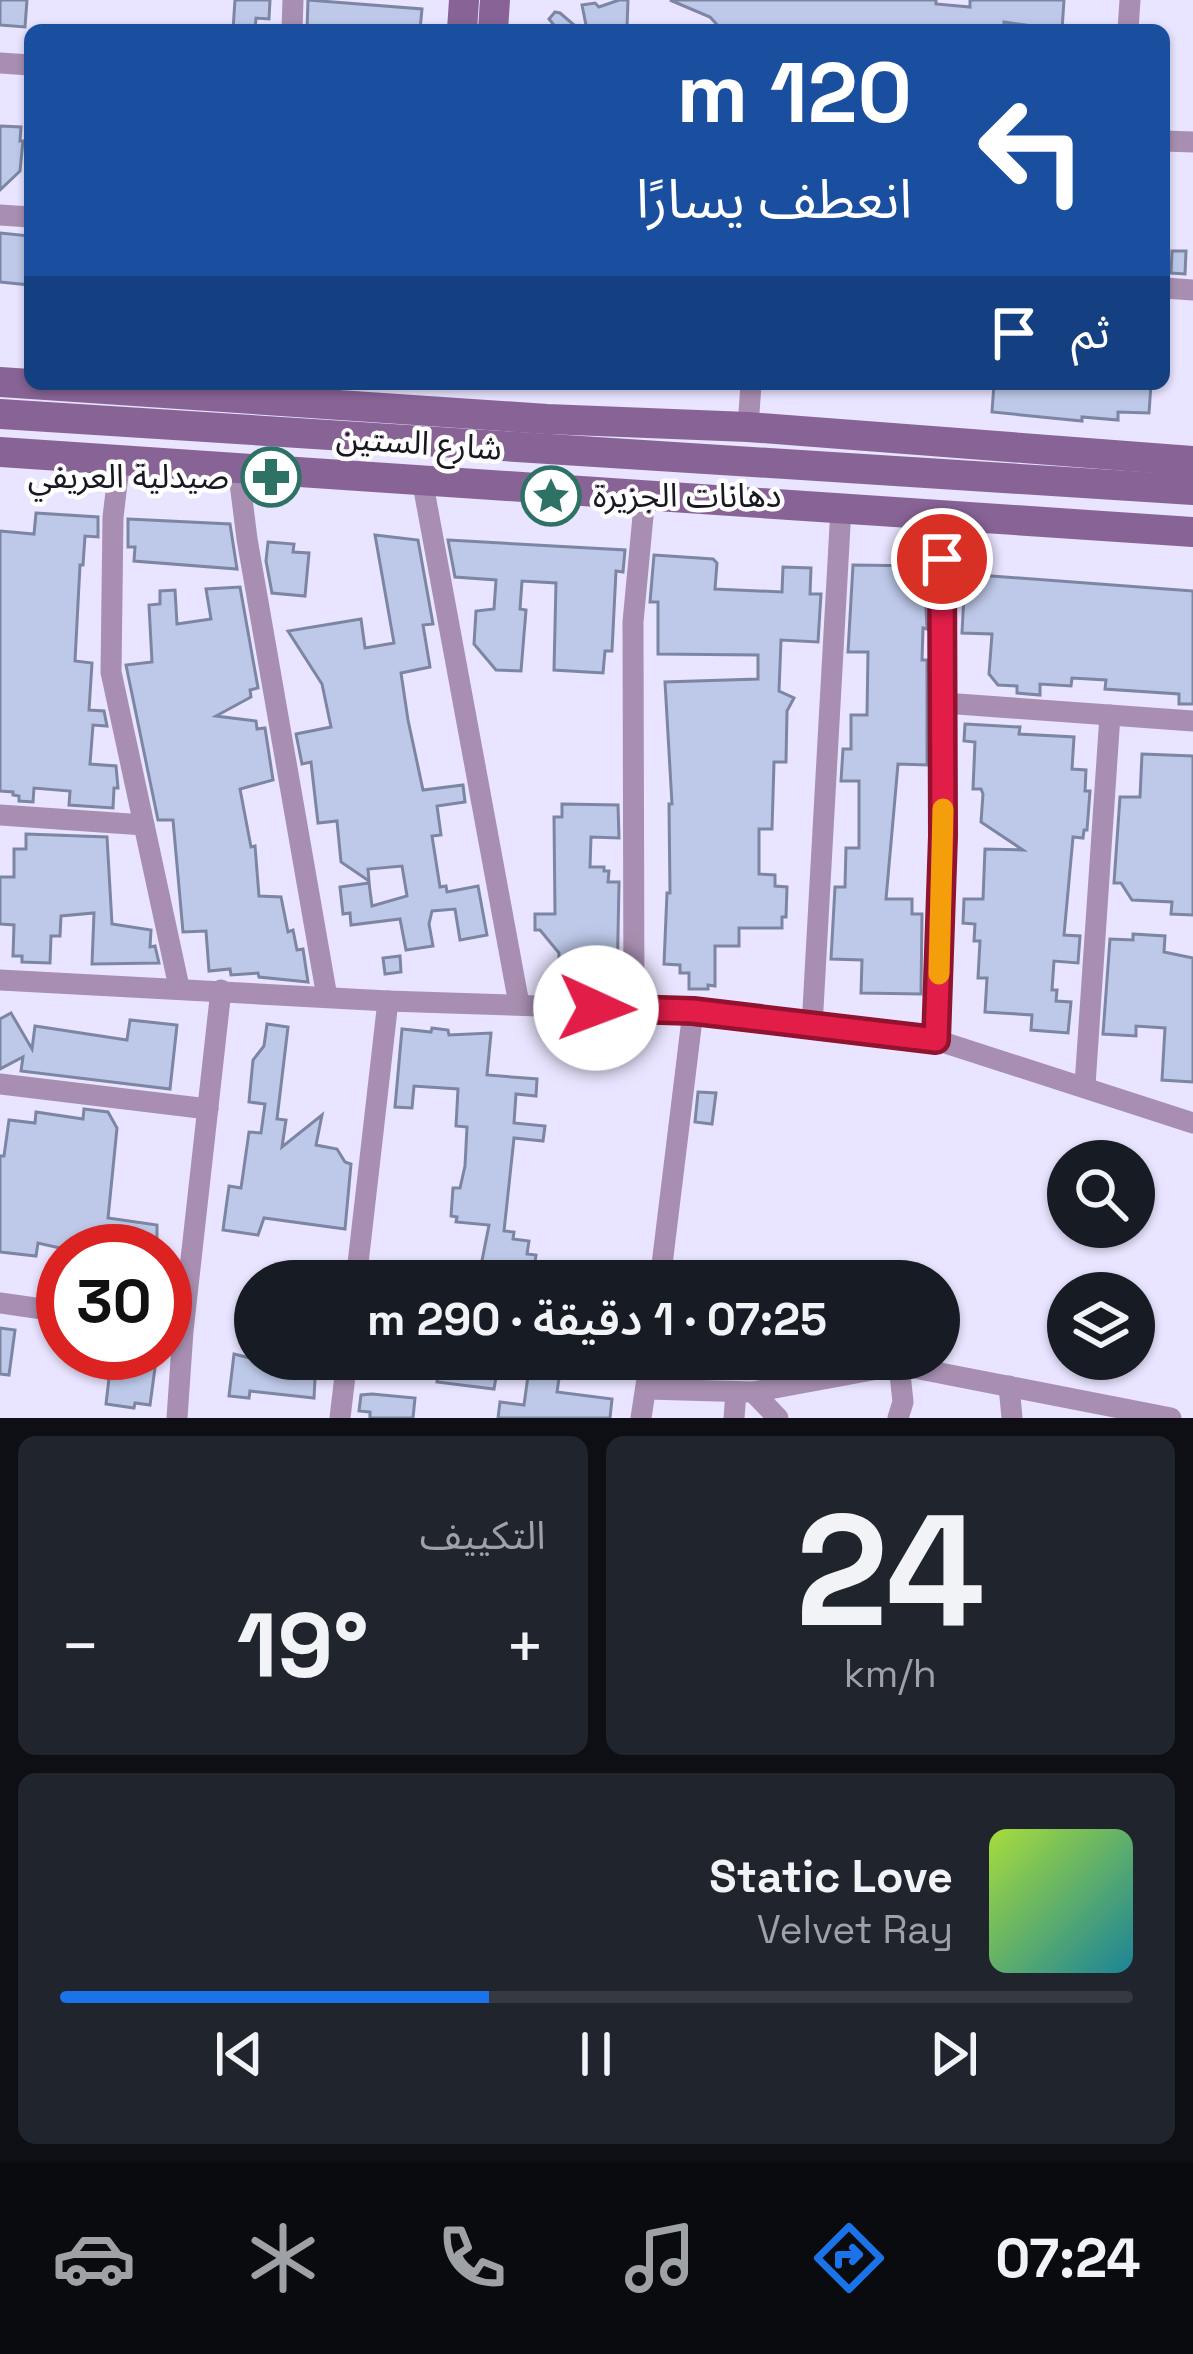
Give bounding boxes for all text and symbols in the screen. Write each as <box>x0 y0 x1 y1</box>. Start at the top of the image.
text: 120 m <box>677 39 912 147</box>
icon: left <box>954 72 1110 228</box>
text: انعطف يسارًا <box>636 165 912 234</box>
icon: arrive <box>981 300 1047 366</box>
text: ثم <box>1071 304 1110 361</box>
street label: شارع الستين <box>335 416 503 473</box>
pharmacy icon: صيدلية العريفي <box>240 446 302 508</box>
place label: صيدلية العريفي <box>28 456 229 502</box>
place icon: دهانات الجزيرة <box>520 465 582 527</box>
place label: دهانات الجزيرة <box>593 475 782 517</box>
pin <box>891 508 993 610</box>
icon: arrive <box>909 526 975 592</box>
position arrow <box>533 945 659 1071</box>
map controls <box>1047 1140 1155 1380</box>
button: search <box>1047 1140 1155 1248</box>
speed limit sign: 30 <box>36 1224 192 1380</box>
button: layers <box>1047 1272 1155 1380</box>
text: 07:25 · 1 دقيقة · 290 m <box>367 1291 827 1348</box>
text: 24 <box>796 1471 985 1671</box>
text: التكييف <box>420 1511 546 1560</box>
text: 19° <box>237 1588 369 1703</box>
text: − <box>60 1604 101 1688</box>
text: + <box>505 1604 545 1688</box>
text: km/h <box>844 1649 937 1698</box>
text: Static Love <box>709 1848 953 1905</box>
text: Velvet Ray <box>757 1905 953 1954</box>
icon: previous <box>206 2021 272 2087</box>
icon: pause <box>563 2021 629 2087</box>
icon: next <box>921 2021 987 2087</box>
icon: car <box>52 2216 136 2300</box>
icon: climate <box>241 2216 325 2300</box>
icon: phone <box>430 2216 514 2300</box>
icon: music <box>618 2216 702 2300</box>
icon: directions <box>807 2216 891 2300</box>
text: 07:24 <box>995 2224 1141 2293</box>

